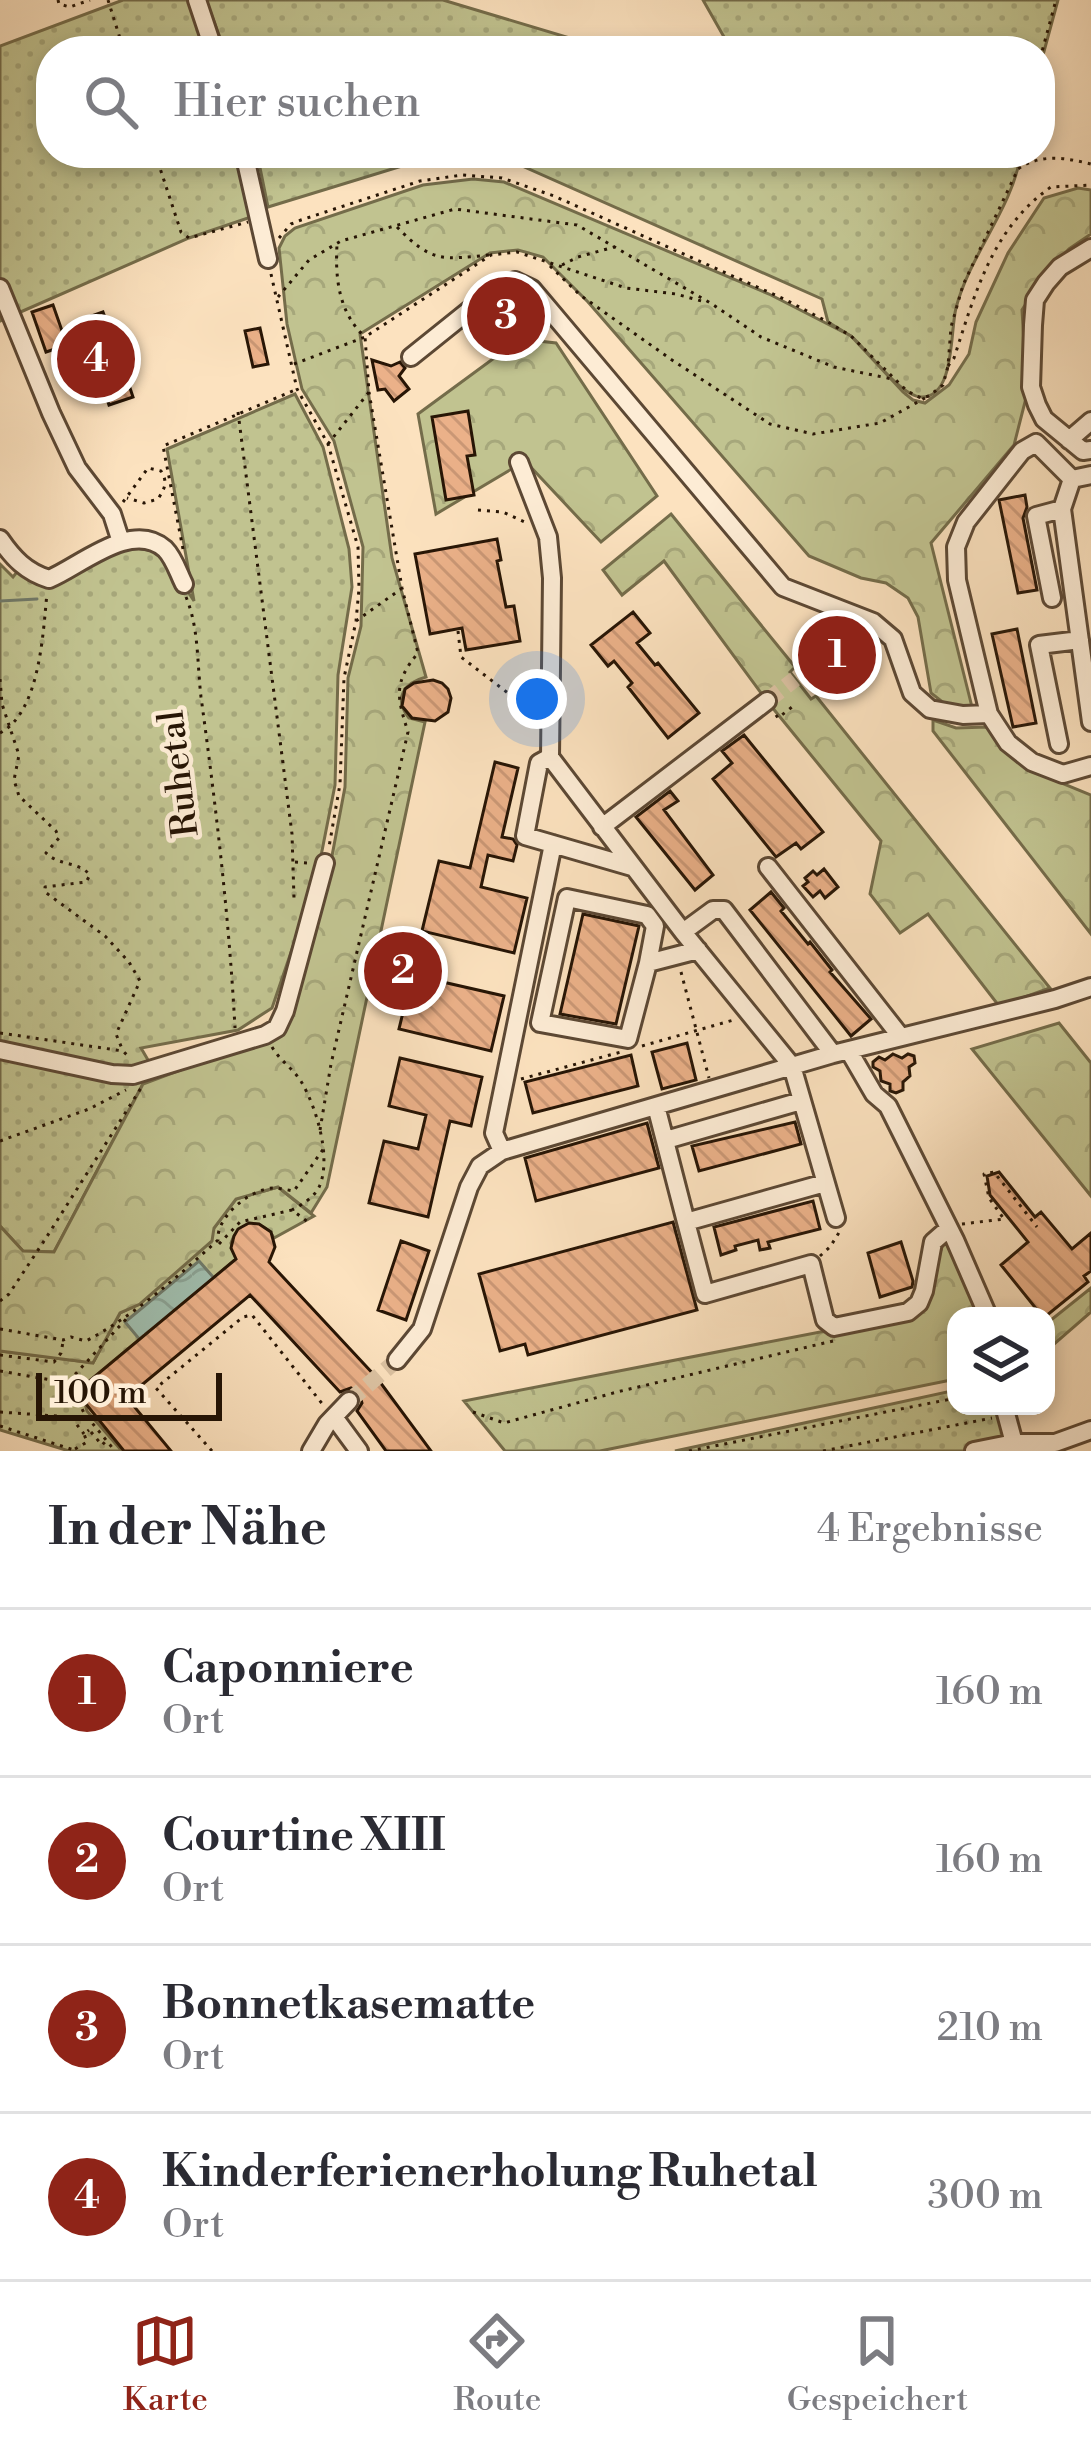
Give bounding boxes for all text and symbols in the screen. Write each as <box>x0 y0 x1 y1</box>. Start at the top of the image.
search box <box>36 36 1055 168</box>
icon: search <box>78 69 144 135</box>
text: Hier suchen <box>174 74 420 131</box>
pin: 3 <box>467 271 545 361</box>
pin: 4 <box>57 314 135 404</box>
pin: 1 <box>798 610 876 700</box>
your location <box>507 669 567 729</box>
street label: Ruhetal <box>149 707 210 840</box>
pin: 2 <box>364 926 442 1016</box>
map controls <box>947 1307 1055 1415</box>
button: layers <box>947 1307 1055 1415</box>
scale bar <box>36 1367 222 1420</box>
text: 100 m <box>54 1373 147 1414</box>
text: In der Nähe <box>48 1497 327 1561</box>
text: 4 Ergebnisse <box>817 1505 1043 1554</box>
text: Caponniere <box>162 1640 414 1697</box>
text: 1 <box>78 1668 96 1717</box>
text: 160 m <box>936 1668 1043 1717</box>
text: Ort <box>162 1697 224 1746</box>
text: Courtine XIII <box>162 1808 446 1865</box>
text: 2 <box>75 1836 99 1885</box>
text: 160 m <box>936 1836 1043 1885</box>
text: Ort <box>162 1865 224 1914</box>
text: Bonnetkasematte <box>162 1976 535 2033</box>
text: 3 <box>75 2004 99 2053</box>
text: 210 m <box>937 2004 1043 2053</box>
text: Ort <box>162 2033 224 2082</box>
text: Kinderferienerholung Ruhetal <box>162 2144 818 2201</box>
text: 4 <box>74 2172 100 2221</box>
text: 300 m <box>928 2172 1043 2221</box>
text: Ort <box>162 2201 224 2250</box>
tab: Karte <box>123 2308 208 2421</box>
tab: Route <box>453 2308 541 2421</box>
tab: Gespeichert <box>787 2308 968 2421</box>

